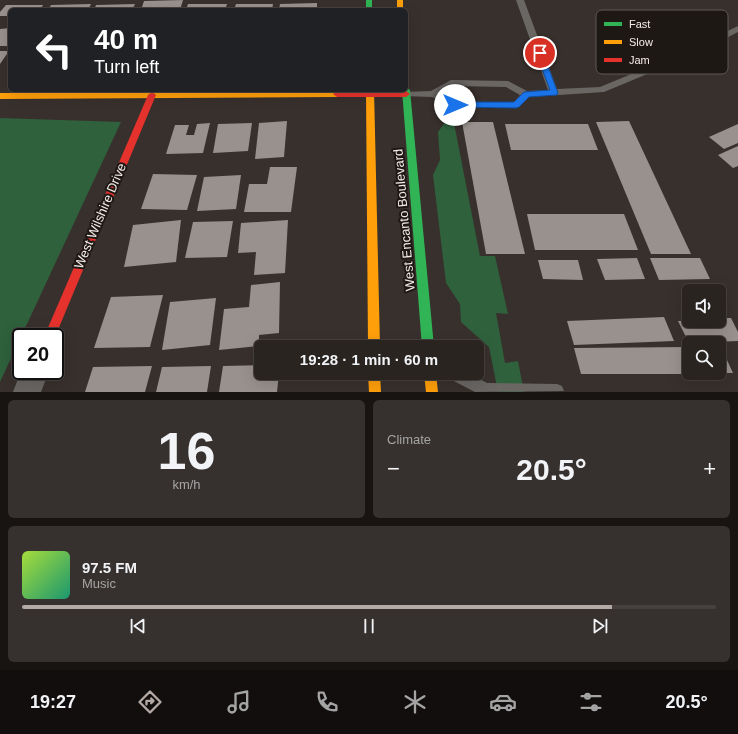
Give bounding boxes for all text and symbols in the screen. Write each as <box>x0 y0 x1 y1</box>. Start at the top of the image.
legend <box>596 10 728 74</box>
text: Fast <box>629 18 650 30</box>
icon: left <box>28 24 80 76</box>
text: 40 m <box>94 24 158 55</box>
pin <box>523 36 557 70</box>
text: Slow <box>629 36 653 48</box>
icon: arrive <box>529 42 551 64</box>
text: Jam <box>629 54 650 66</box>
text: Turn left <box>94 57 159 77</box>
position arrow <box>434 84 476 126</box>
street label: West Encanto Boulevard <box>390 148 418 292</box>
street label: West Wilshire Drive <box>71 161 129 271</box>
map controls <box>682 284 726 380</box>
button: sound <box>682 284 726 328</box>
speed limit sign: 20 <box>12 328 64 380</box>
button: search <box>682 336 726 380</box>
text: 19:28 · 1 min · 60 m <box>300 351 438 368</box>
text: 16 <box>158 422 215 480</box>
text: Climate <box>387 432 431 447</box>
text: 20.5° <box>516 453 587 486</box>
text: − <box>387 456 400 481</box>
text: + <box>703 456 716 481</box>
text: km/h <box>172 477 201 492</box>
text: 97.5 FM <box>82 559 137 576</box>
text: Music <box>82 576 116 591</box>
icon: previous <box>127 615 149 637</box>
icon: pause <box>358 615 380 637</box>
icon: next <box>589 615 611 637</box>
icon: directions <box>136 688 164 716</box>
icon: music <box>225 688 253 716</box>
icon: phone <box>313 688 341 716</box>
icon: climate <box>401 688 429 716</box>
icon: car <box>489 688 517 716</box>
icon: filters <box>577 688 605 716</box>
text: 19:27 <box>30 692 76 712</box>
text: 20.5° <box>666 692 708 712</box>

